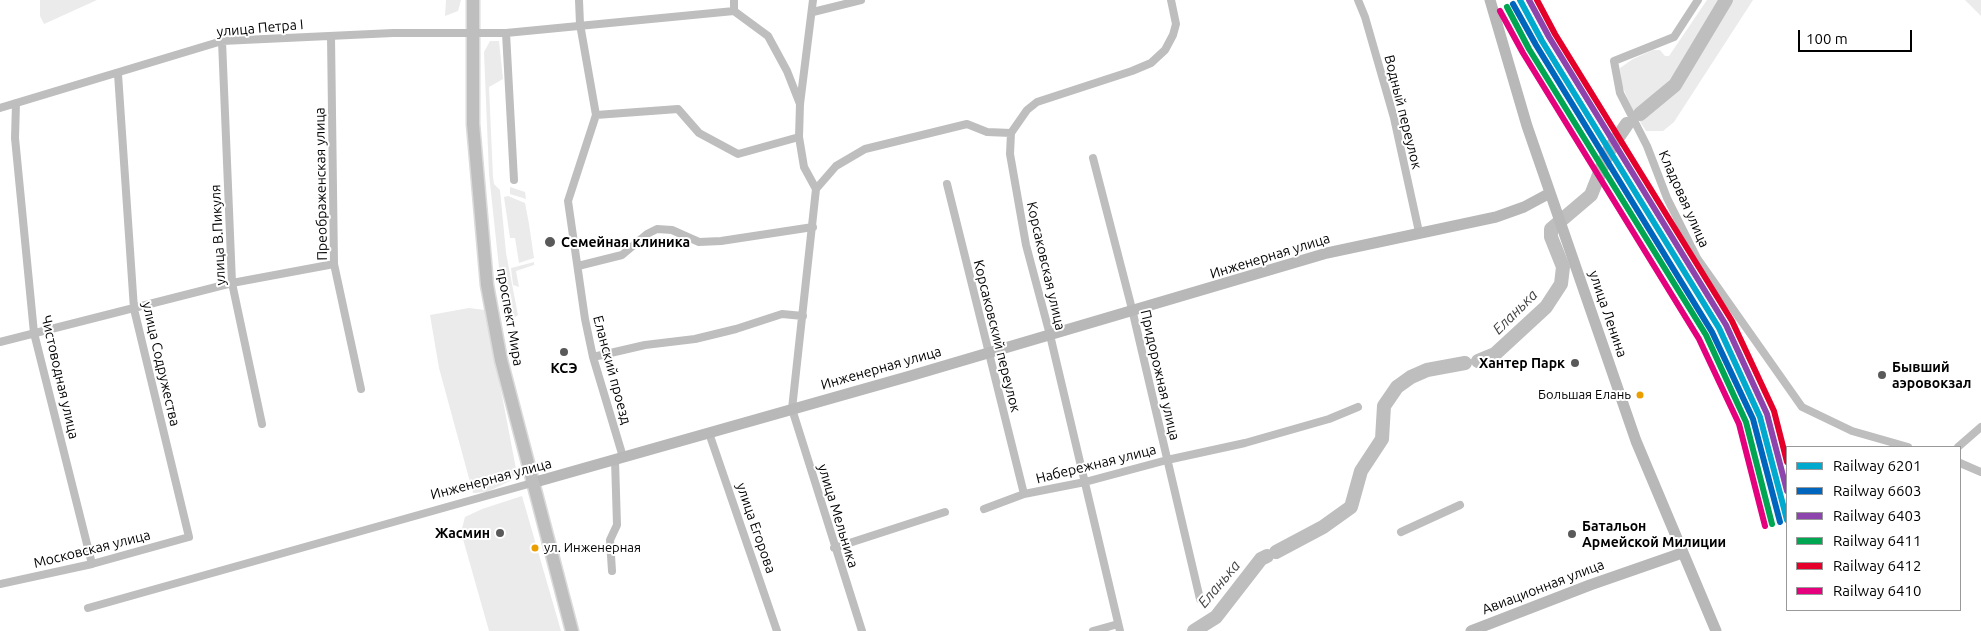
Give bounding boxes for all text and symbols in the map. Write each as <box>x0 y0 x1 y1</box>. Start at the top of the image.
street label: улица Петра I <box>216 16 304 40</box>
scale bar <box>1801 20 1915 52</box>
text: 100 m <box>1806 30 1848 47</box>
street label: Водный переулок <box>1381 53 1425 171</box>
street label: Преображенская улица <box>311 107 331 261</box>
street label: Кладовая улица <box>1655 148 1713 250</box>
street label: улица В.Пикуля <box>207 184 229 286</box>
street label: Корсаковская улица <box>1023 200 1069 332</box>
street label: Инженерная улица <box>1208 230 1332 282</box>
place label: Семейная клиника <box>561 234 690 250</box>
marker: Семейная клиника <box>543 235 557 249</box>
street label: Корсаковский переулок <box>970 258 1024 414</box>
street label: проспект Мира <box>493 267 527 367</box>
street label: улица Ленина <box>1585 268 1631 360</box>
water label: Еланька <box>1489 286 1541 338</box>
street label: улица Содружества <box>139 300 183 428</box>
street label: Придорожная улица <box>1137 308 1183 442</box>
street label: Чистоводная улица <box>38 313 82 441</box>
street label: Еланский проезд <box>589 314 635 426</box>
street label: Инженерная улица <box>819 343 943 393</box>
marker: КСЭ <box>558 346 570 358</box>
place label: Хантер Парк <box>1479 355 1565 371</box>
marker: Хантер Парк <box>1569 357 1581 369</box>
place label: Бывший аэровокзал <box>1892 359 1971 392</box>
place label: КСЭ <box>550 360 578 376</box>
marker: Бывший аэровокзал <box>1876 369 1888 381</box>
place label: Большая Елань <box>1538 387 1631 403</box>
marker: Большая Елань <box>1635 390 1645 400</box>
street label: Набережная улица <box>1034 441 1158 487</box>
legend <box>1786 446 1961 611</box>
street label: Инженерная улица <box>429 455 553 503</box>
text: Railway 6201 <box>1833 457 1921 474</box>
street label: улица Мельника <box>814 462 862 570</box>
street label: улица Егорова <box>733 481 779 575</box>
text: Railway 6603 <box>1833 482 1921 499</box>
text: Railway 6403 <box>1833 507 1921 524</box>
place label: Батальон Армейской Милиции <box>1582 518 1726 550</box>
place label: Жасмин <box>435 525 490 541</box>
street label: Московская улица <box>32 526 152 572</box>
marker: Жасмин <box>494 527 506 539</box>
marker: Батальон Армейской Милиции <box>1566 528 1578 540</box>
text: Railway 6411 <box>1833 532 1921 549</box>
place label: ул. Инженерная <box>544 540 641 556</box>
marker: ул. Инженерная <box>530 543 540 553</box>
street label: Авиационная улица <box>1480 556 1606 618</box>
water label: Еланька <box>1194 557 1244 611</box>
text: Railway 6412 <box>1833 557 1921 574</box>
text: Railway 6410 <box>1833 582 1921 599</box>

